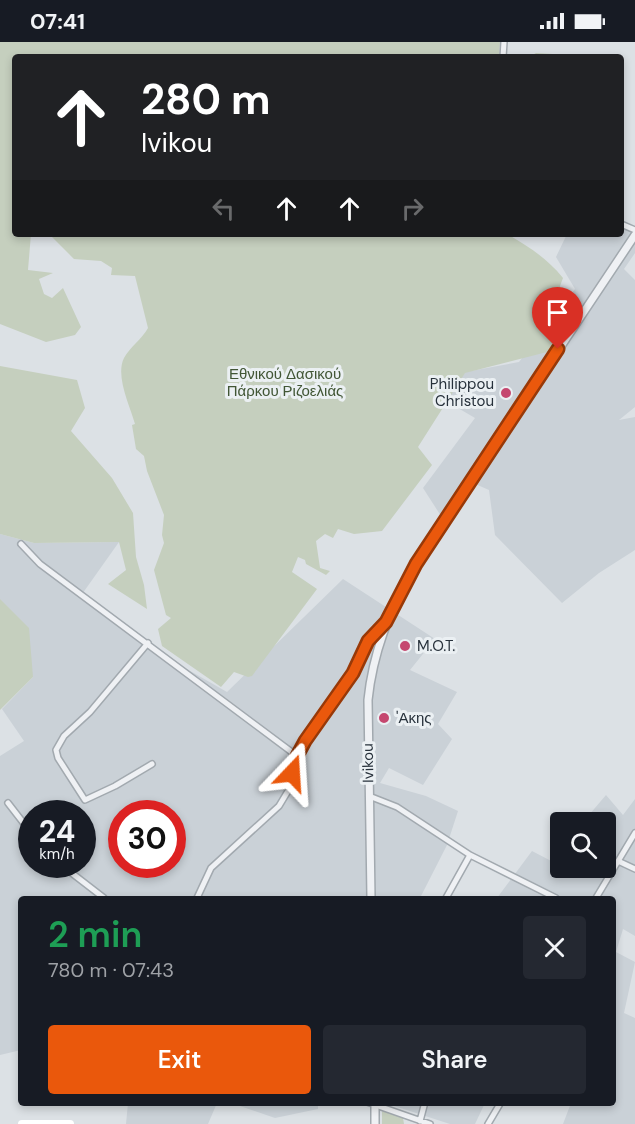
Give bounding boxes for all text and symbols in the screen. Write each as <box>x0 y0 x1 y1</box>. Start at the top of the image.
text: 07:41 <box>30 7 85 36</box>
text: 280 m <box>141 72 271 127</box>
icon: ahead <box>42 78 120 156</box>
text: Ivikou <box>141 125 212 160</box>
icon: left <box>207 192 240 225</box>
icon: ahead <box>270 192 303 225</box>
icon: ahead <box>333 192 366 225</box>
icon: right <box>396 192 429 225</box>
pin <box>532 287 583 349</box>
icon: arrive <box>541 296 574 329</box>
park label: Εθνικού Δασικού Πάρκου Ριζοελιάς <box>227 364 343 401</box>
place label: Philippou Christou <box>430 374 494 411</box>
marker: Philippou Christou <box>499 386 513 400</box>
place label: M.O.T. <box>417 636 455 656</box>
marker: M.O.T. <box>398 639 412 653</box>
place label: 'Ακης <box>396 708 431 728</box>
marker: 'Ακης <box>377 711 391 725</box>
position arrow <box>260 741 324 805</box>
street label: Ivikou <box>358 743 378 783</box>
speed limit sign: 30 <box>108 800 186 878</box>
text: 24 <box>39 812 75 851</box>
map controls <box>550 812 616 878</box>
button: search <box>550 812 616 878</box>
text: km/h <box>39 844 75 864</box>
text: 2 min <box>48 911 142 958</box>
button: close <box>523 916 586 979</box>
text: 780 m · 07:43 <box>48 957 174 983</box>
button: Exit <box>48 1025 311 1094</box>
button: Share <box>323 1025 586 1094</box>

